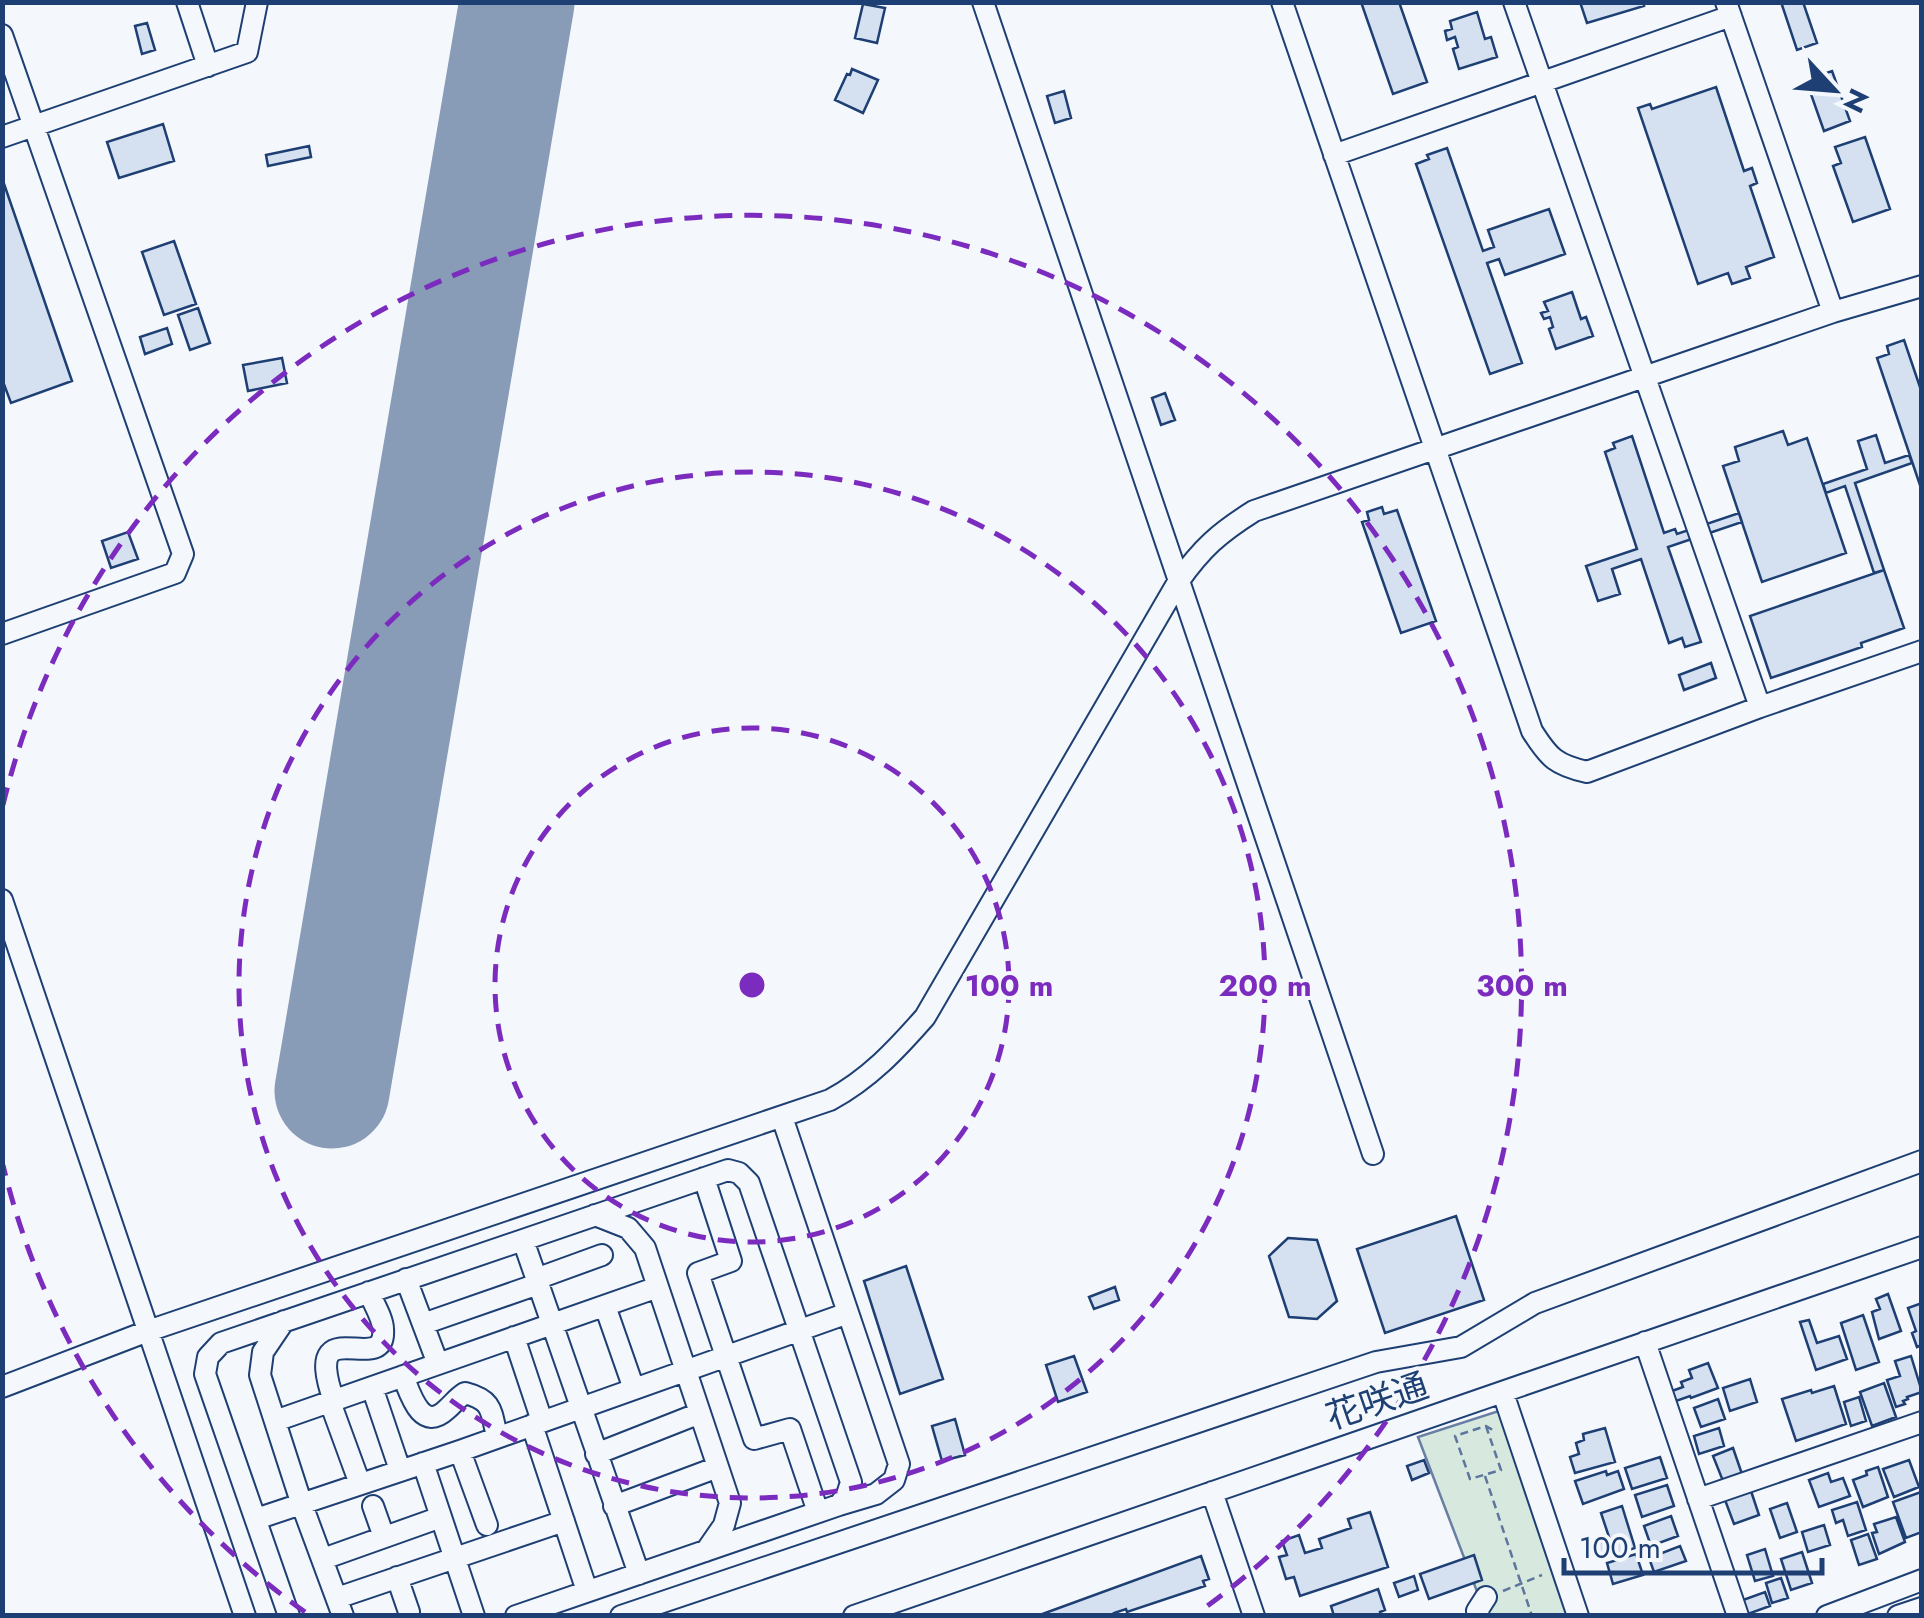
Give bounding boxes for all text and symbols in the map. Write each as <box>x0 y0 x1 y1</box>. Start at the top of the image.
north arrow <box>1784 40 1884 140</box>
text: N <box>1833 82 1879 120</box>
text: 100 m <box>965 964 1053 1007</box>
text: 200 m <box>1219 964 1312 1007</box>
text: 300 m <box>1476 964 1568 1007</box>
centre of rings <box>734 967 770 1003</box>
street label: 花咲通 <box>1319 1360 1435 1442</box>
scale bar <box>1564 1513 1822 1575</box>
text: 100 m <box>1579 1526 1661 1569</box>

